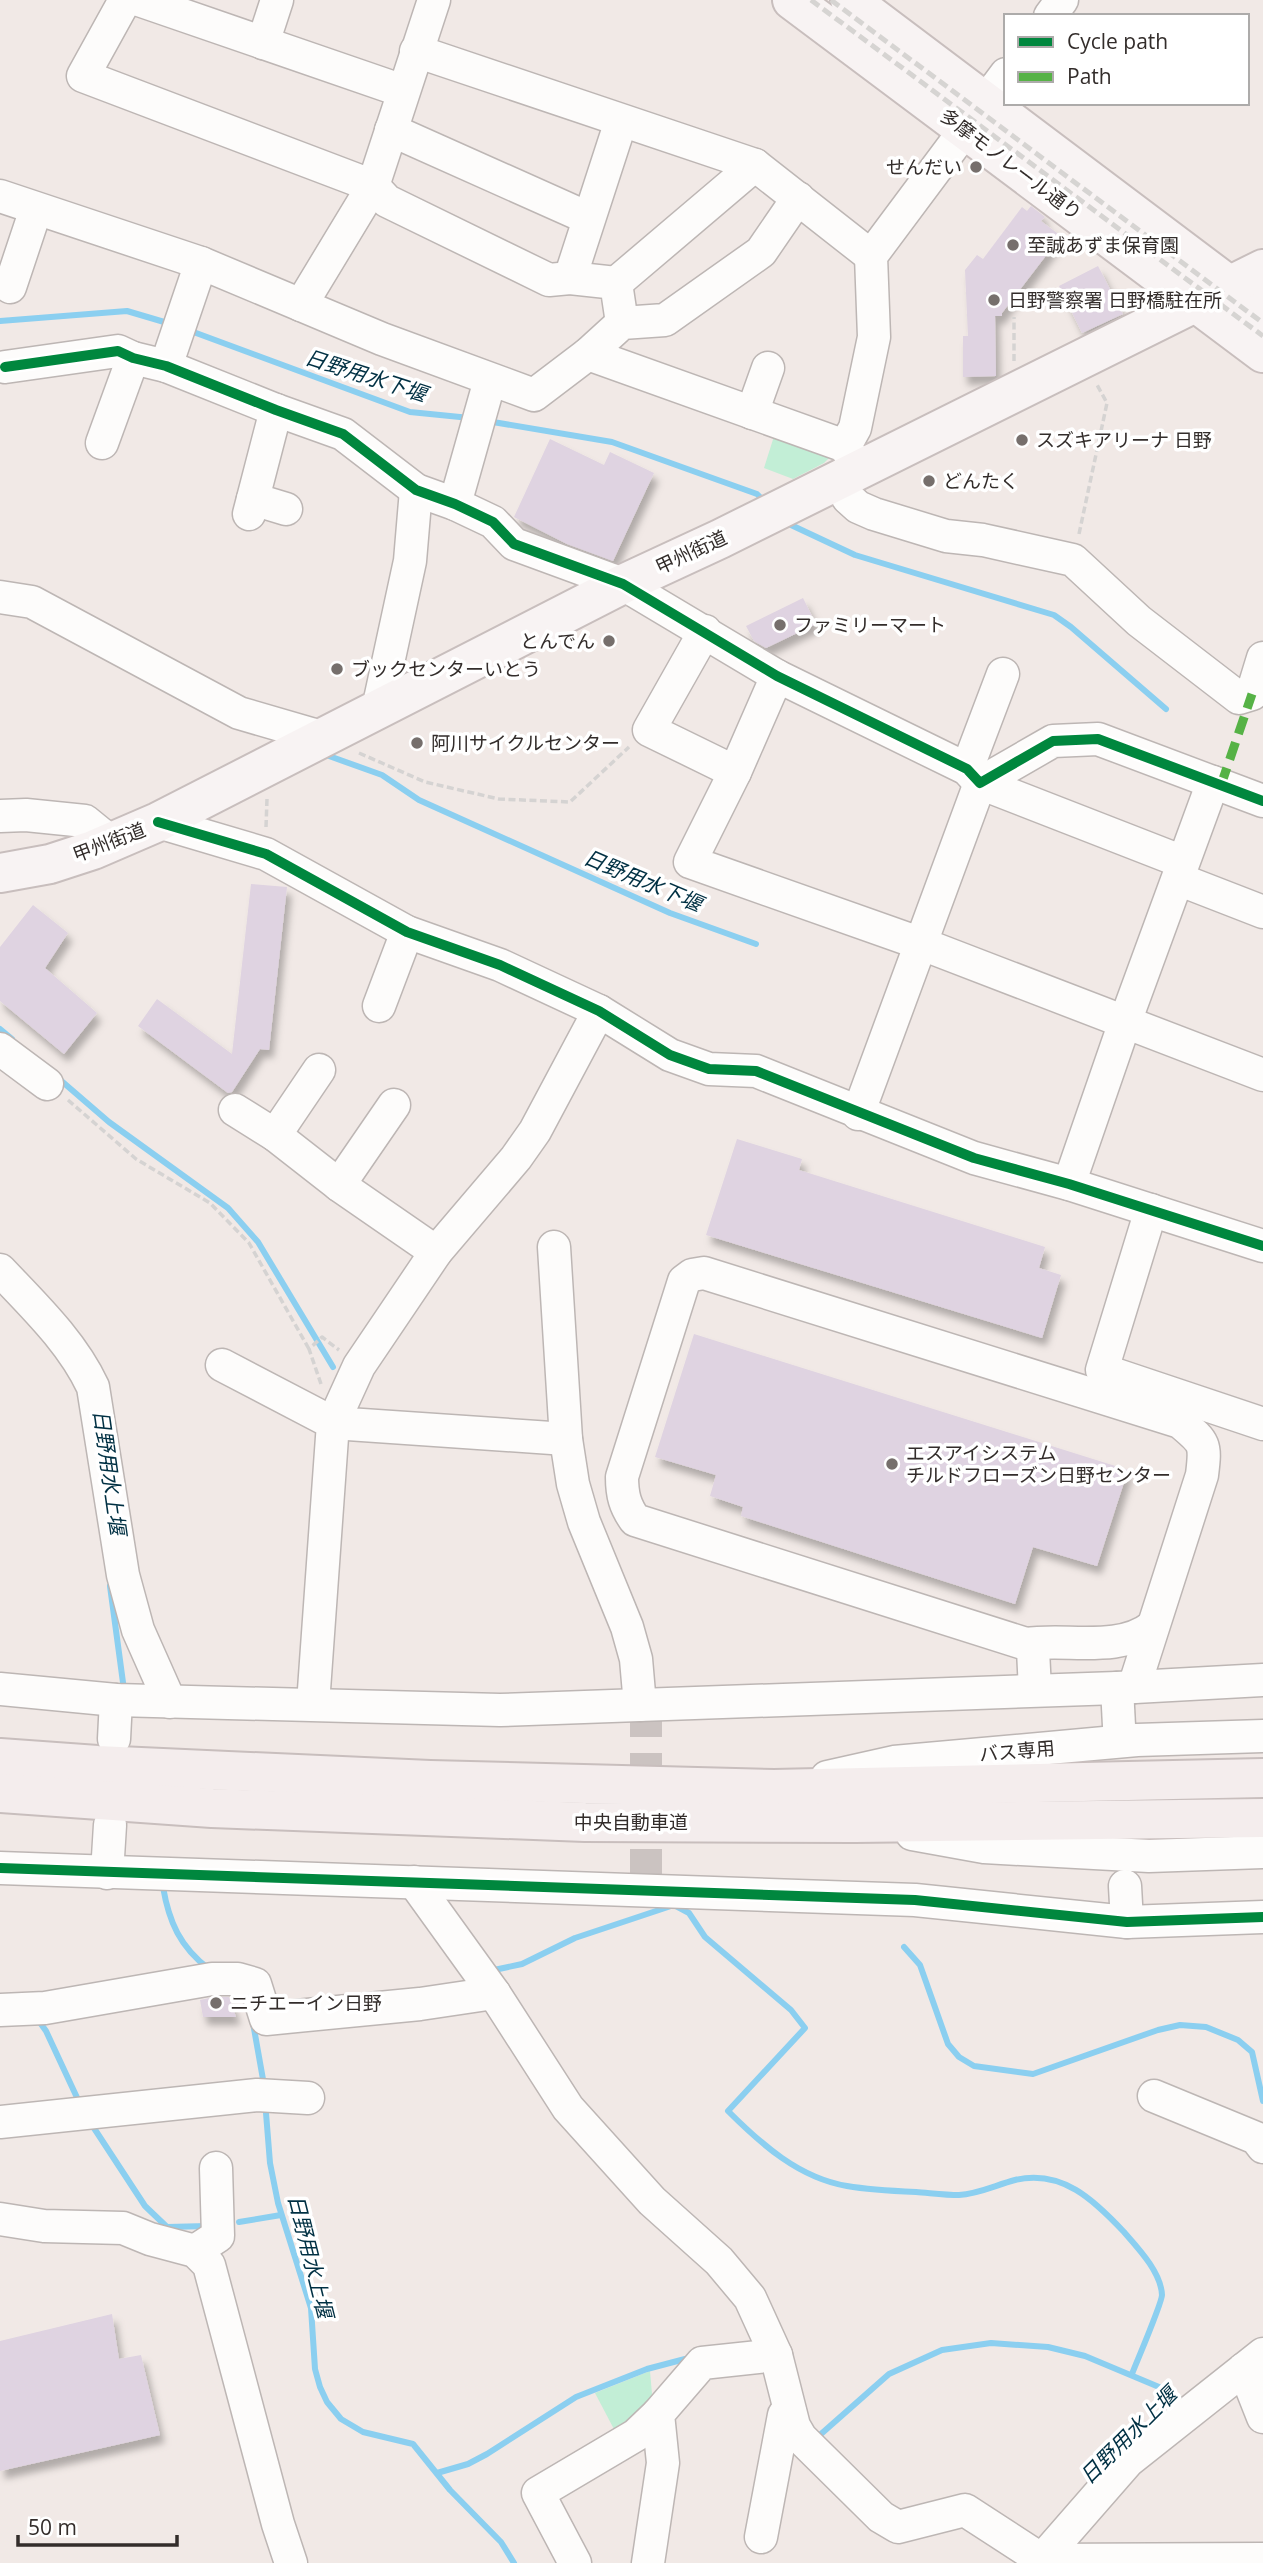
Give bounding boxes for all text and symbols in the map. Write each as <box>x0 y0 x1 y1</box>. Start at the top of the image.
legend <box>1004 14 1249 105</box>
text: Cycle path <box>1067 27 1168 55</box>
text: Path <box>1067 62 1112 90</box>
street label: 多摩モノレール通り <box>935 102 1087 226</box>
place label: せんだい <box>886 154 962 180</box>
marker: せんだい <box>968 159 984 175</box>
place label: 至誠あずま保育園 <box>1027 232 1179 258</box>
marker: 至誠あずま保育園 <box>1005 237 1021 253</box>
place label: 日野警察署 日野橋駐在所 <box>1008 287 1222 313</box>
marker: 日野警察署 日野橋駐在所 <box>986 292 1002 308</box>
water label: 日野用水下堰 <box>302 342 434 409</box>
place label: スズキアリーナ 日野 <box>1036 427 1212 453</box>
marker: スズキアリーナ 日野 <box>1014 432 1030 448</box>
place label: どんたく <box>943 468 1019 494</box>
marker: どんたく <box>921 473 937 489</box>
street label: 甲州街道 <box>651 524 731 580</box>
place label: ファミリーマート <box>794 612 946 638</box>
marker: ファミリーマート <box>772 617 788 633</box>
place label: とんでん <box>520 628 595 654</box>
marker: とんでん <box>601 633 617 649</box>
place label: ブックセンターいとう <box>351 656 541 682</box>
marker: ブックセンターいとう <box>329 661 345 677</box>
place label: 阿川サイクルセンター <box>431 730 620 756</box>
marker: 阿川サイクルセンター <box>409 735 425 751</box>
street label: 甲州街道 <box>69 816 149 868</box>
water label: 日野用水下堰 <box>580 842 710 919</box>
water label: 日野用水上堰 <box>87 1408 133 1540</box>
place label: エスアイシステム チルドフローズン日野センター <box>906 1440 1171 1488</box>
marker: エスアイシステム チルドフローズン日野センター <box>884 1456 900 1472</box>
street label: バス専用 <box>978 1735 1056 1767</box>
street label: 中央自動車道 <box>574 1809 688 1835</box>
place label: ニチエーイン日野 <box>230 1990 382 2016</box>
marker: ニチエーイン日野 <box>208 1995 224 2011</box>
water label: 日野用水上堰 <box>282 2191 341 2324</box>
water label: 日野用水上堰 <box>1074 2378 1185 2489</box>
scale bar <box>18 2504 177 2548</box>
text: 50 m <box>28 2513 77 2541</box>

